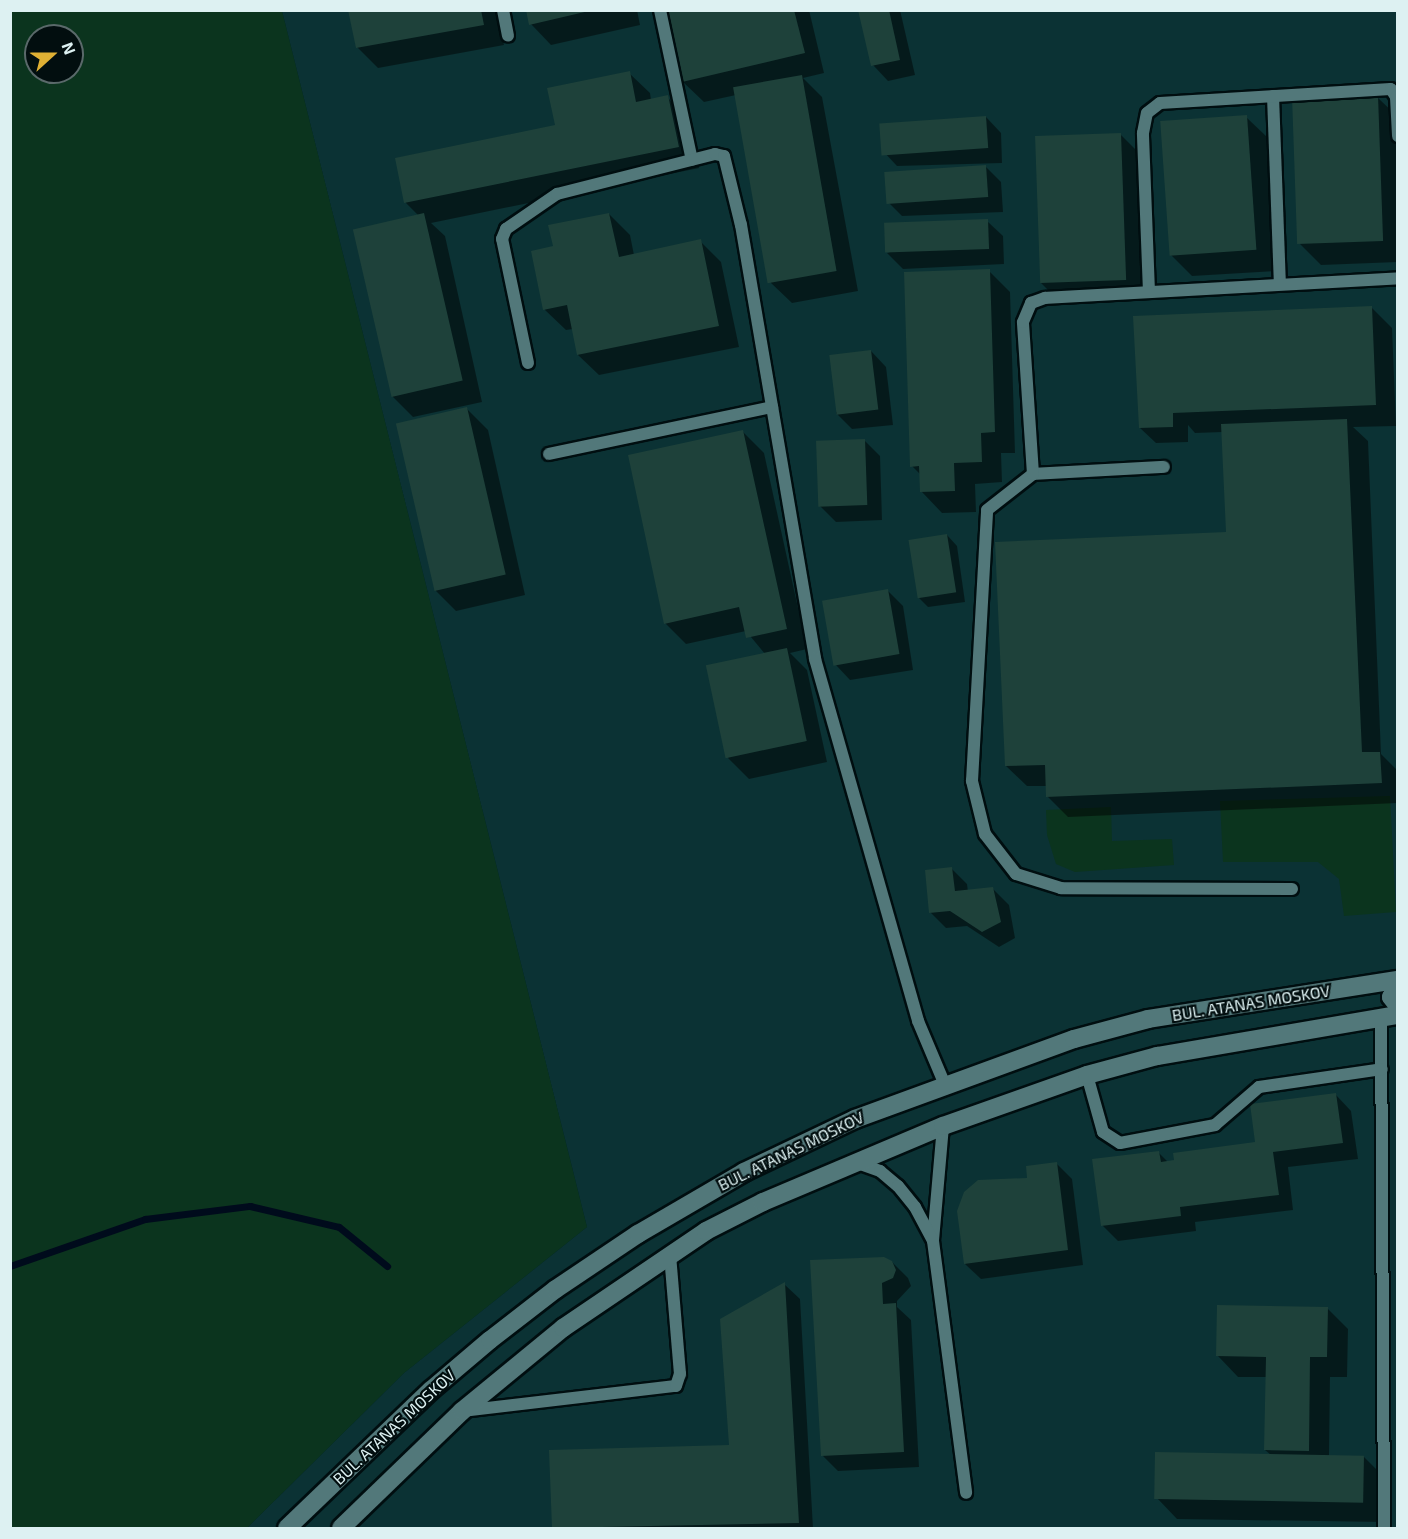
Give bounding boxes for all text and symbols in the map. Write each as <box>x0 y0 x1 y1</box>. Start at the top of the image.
north arrow <box>24 24 84 84</box>
text: N <box>58 39 80 57</box>
street label: BUL. ATANAS MOSKOV <box>1170 981 1332 1025</box>
street label: BUL. ATANAS MOSKOV <box>715 1107 867 1195</box>
street label: BUL. ATANAS MOSKOV <box>329 1365 459 1489</box>

